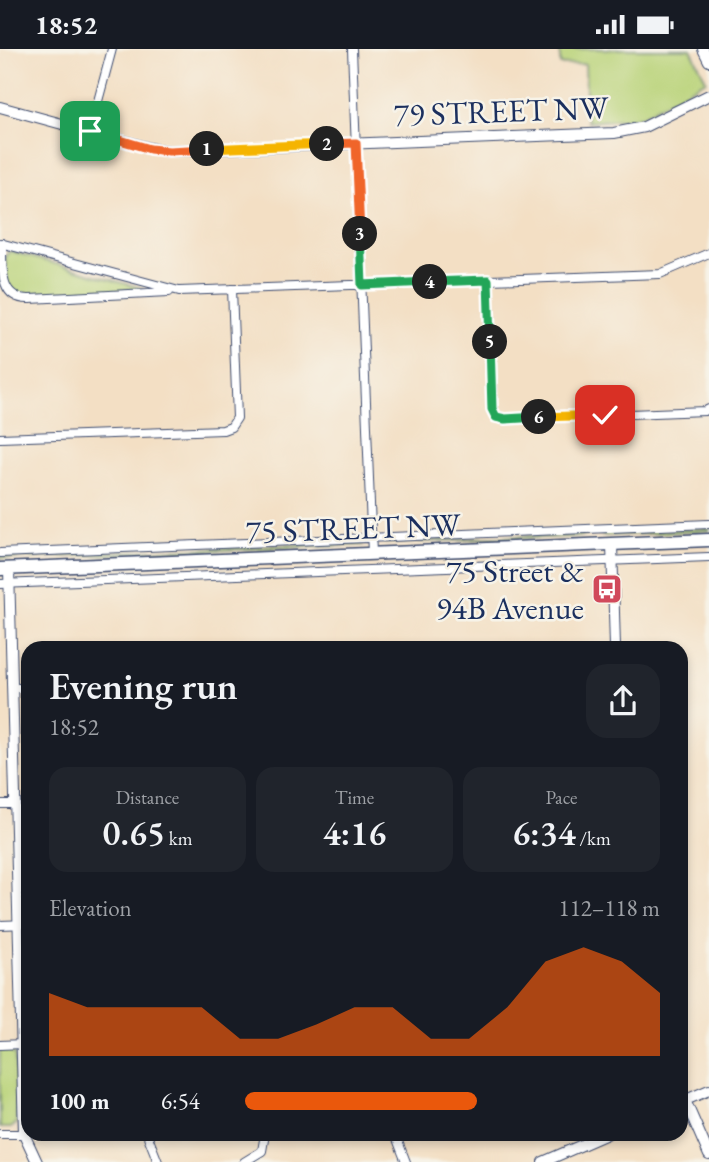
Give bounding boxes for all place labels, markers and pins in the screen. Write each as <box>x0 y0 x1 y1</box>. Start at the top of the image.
pin <box>60 101 120 161</box>
pin: 2 <box>310 127 344 161</box>
pin: 1 <box>190 131 224 167</box>
pin: 3 <box>342 217 378 251</box>
pin: 4 <box>412 265 448 299</box>
pin: 5 <box>472 325 508 359</box>
pin <box>575 385 635 445</box>
pin: 6 <box>522 399 556 435</box>
place label: 75 Street & 94B Avenue <box>436 550 584 629</box>
bus stop icon: 75 Street & 94B Avenue <box>590 572 624 606</box>

